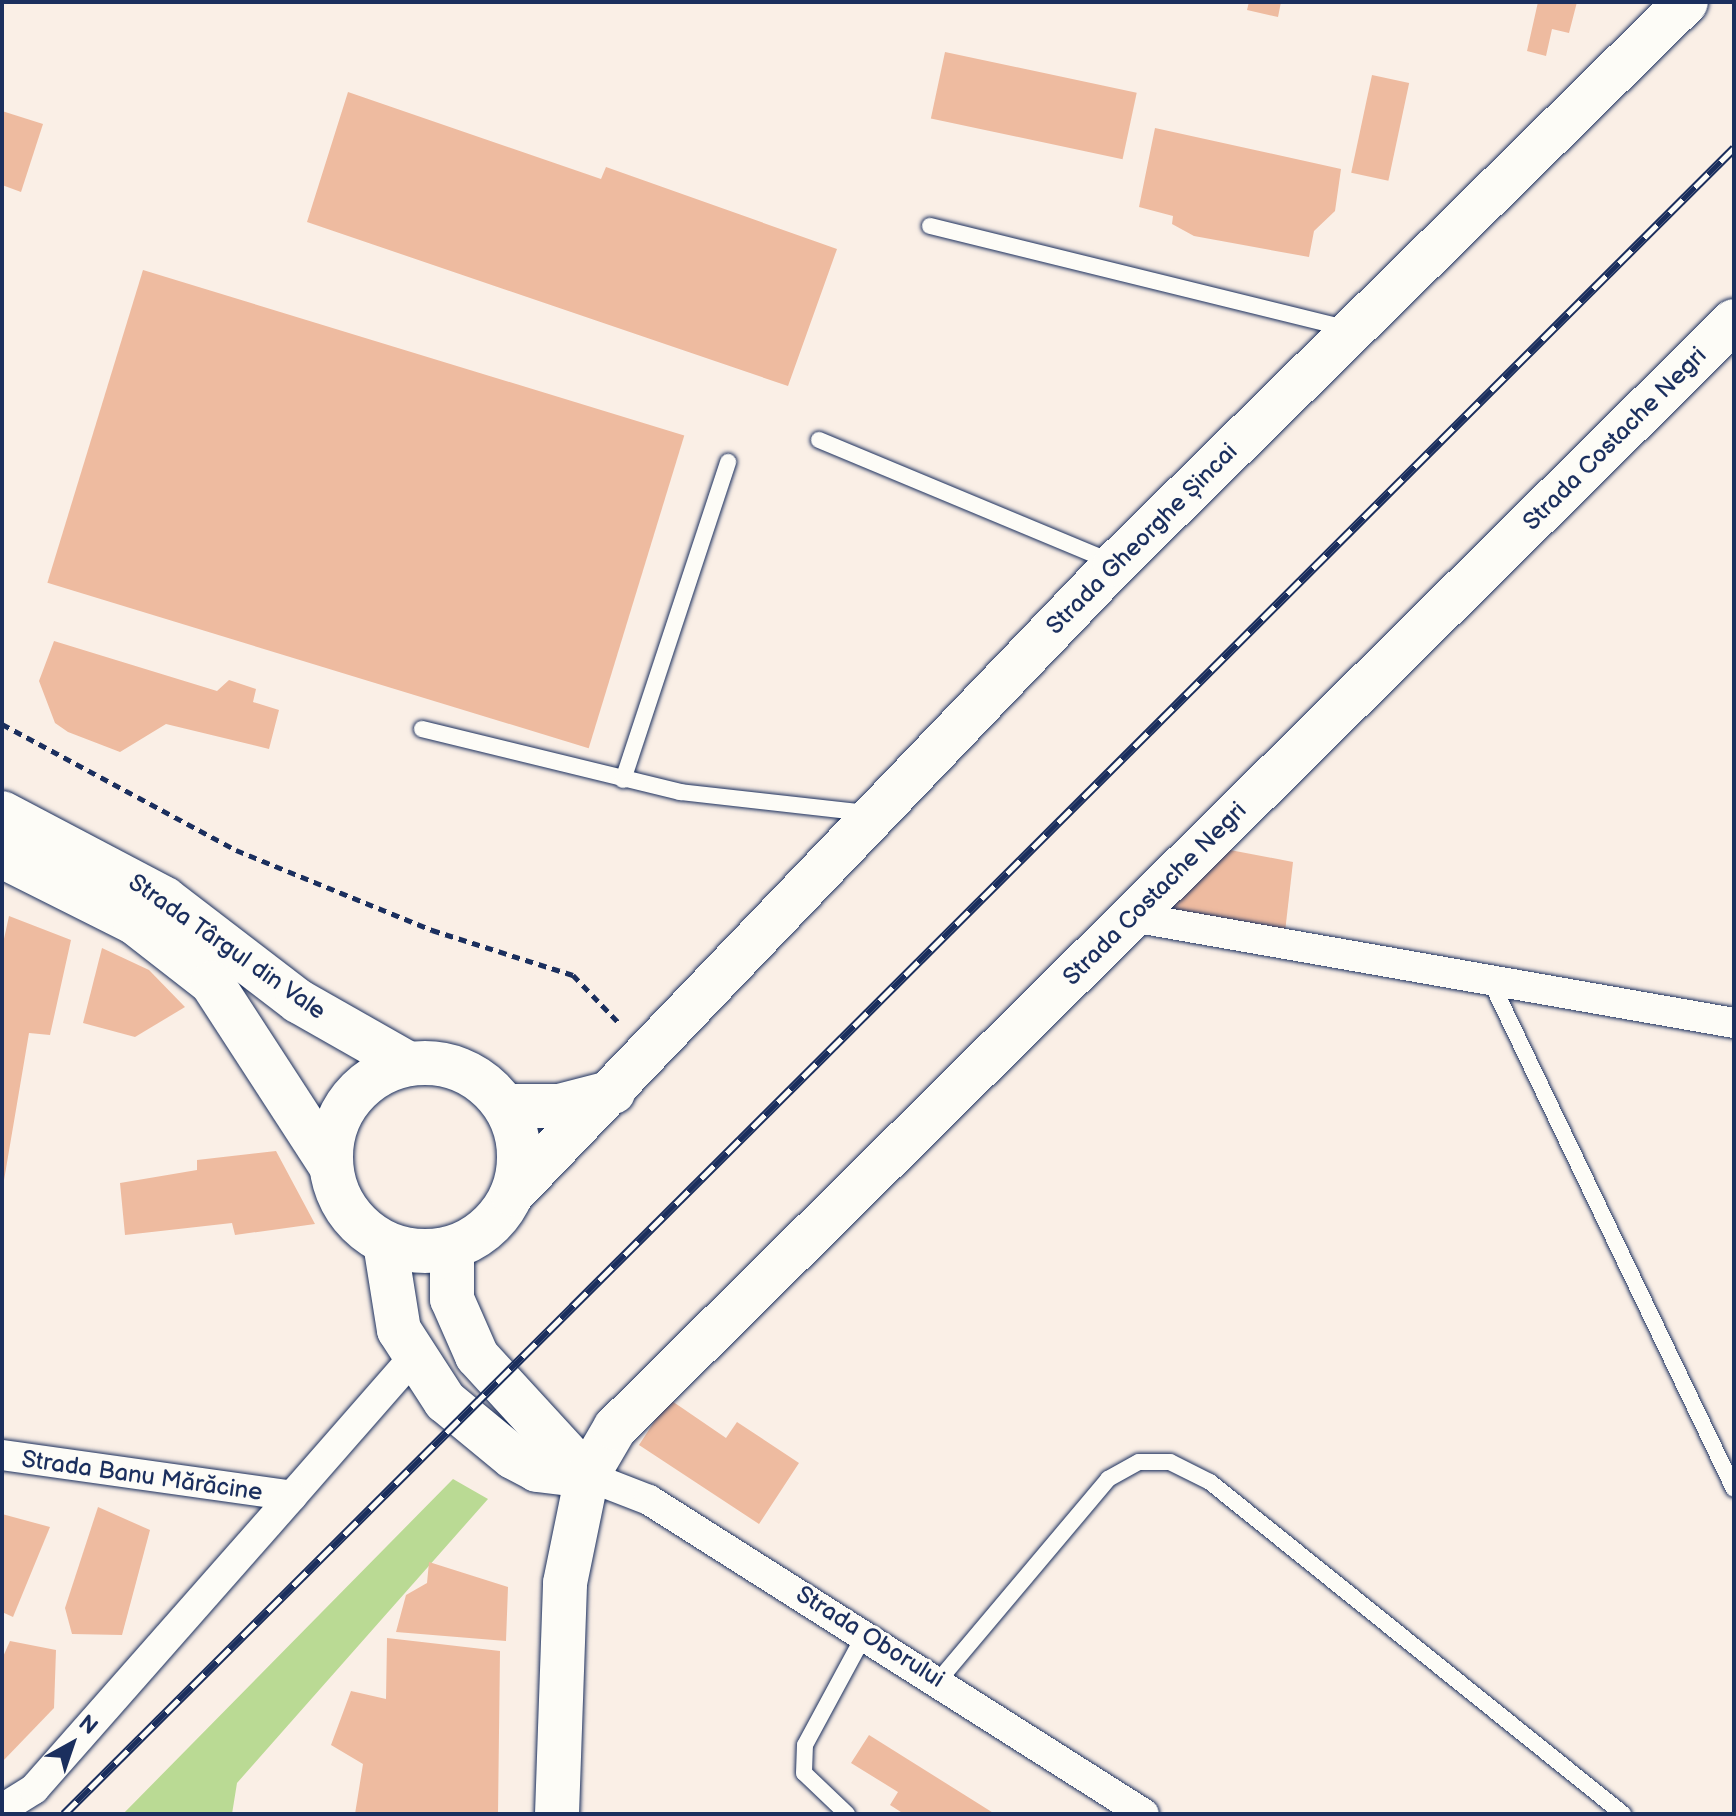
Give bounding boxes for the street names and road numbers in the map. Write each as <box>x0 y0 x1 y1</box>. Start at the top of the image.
street label: Strada Costache Negri <box>1517 341 1713 537</box>
street label: Strada Gheorghe Șincai <box>1041 438 1243 640</box>
street label: Strada Costache Negri <box>1057 796 1253 992</box>
street label: Strada Târgul din Vale <box>122 868 332 1026</box>
street label: Strada Banu Mărăcine <box>20 1445 264 1507</box>
street label: Strada Oborului <box>791 1580 949 1694</box>

